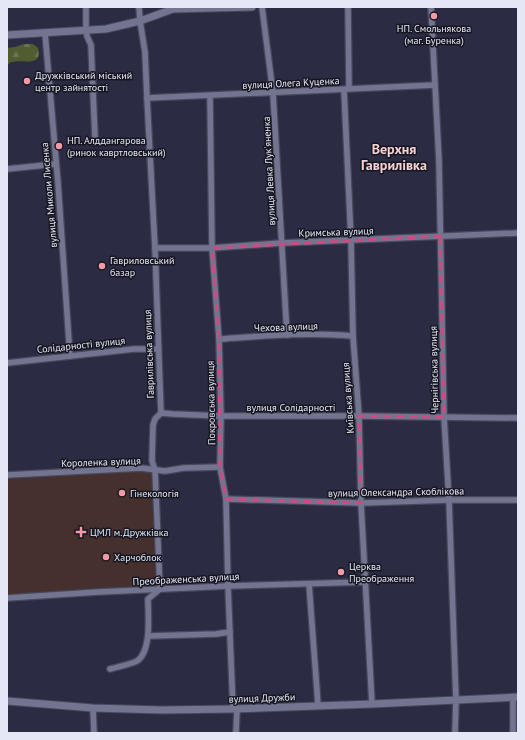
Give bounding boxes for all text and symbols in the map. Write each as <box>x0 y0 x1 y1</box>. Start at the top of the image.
marker: НП. Смольнякова (маг. Буренка) <box>429 11 439 21</box>
place label: НП. Смольнякова (маг. Буренка) <box>397 22 471 47</box>
place label: Дружківський міський центр зайнятості <box>35 69 132 94</box>
street label: вулиця Олега Куценка <box>242 74 340 92</box>
marker: Дружківський міський центр зайнятості <box>22 76 32 86</box>
street label: вулиця Левка Лук'яненка <box>260 116 278 226</box>
place label: НП. Алддангарова (ринок кавртловський) <box>67 134 166 159</box>
district label: Верхня Гаврилівка <box>361 140 427 174</box>
marker: НП. Алддангарова (ринок кавртловський) <box>54 141 64 151</box>
street label: вулиця Миколи Лисенка <box>38 142 60 248</box>
street label: Кримська вулиця <box>298 224 374 240</box>
place label: Гавриловський базар <box>110 254 174 279</box>
marker: Гавриловський базар <box>97 261 107 271</box>
street label: Гаврилівська вулиця <box>141 309 157 399</box>
street label: Чехова вулиця <box>254 319 318 335</box>
street label: Чернігівська вулиця <box>427 326 441 414</box>
street label: Солідарності вулиця <box>36 334 126 356</box>
street label: Покровська вулиця <box>204 361 218 445</box>
street label: Київська вулиця <box>339 362 357 434</box>
street label: вулиця Солідарності <box>247 401 335 414</box>
street label: Короленка вулиця <box>61 454 141 470</box>
street label: вулиця Олександра Скоблікова <box>328 484 464 500</box>
place label: Гінекологія <box>130 487 179 500</box>
marker: Гінекологія <box>117 488 127 498</box>
marker: ЦМЛ м.Дружківка <box>75 526 87 538</box>
place label: ЦМЛ м.Дружківка <box>90 526 168 539</box>
place label: Харчоблок <box>114 551 161 564</box>
marker: Харчоблок <box>101 552 111 562</box>
place label: Церква Преображення <box>349 560 414 585</box>
marker: Церква Преображення <box>336 567 346 577</box>
street label: Преображенська вулиця <box>132 570 240 588</box>
street label: вулиця Дружби <box>228 690 296 706</box>

